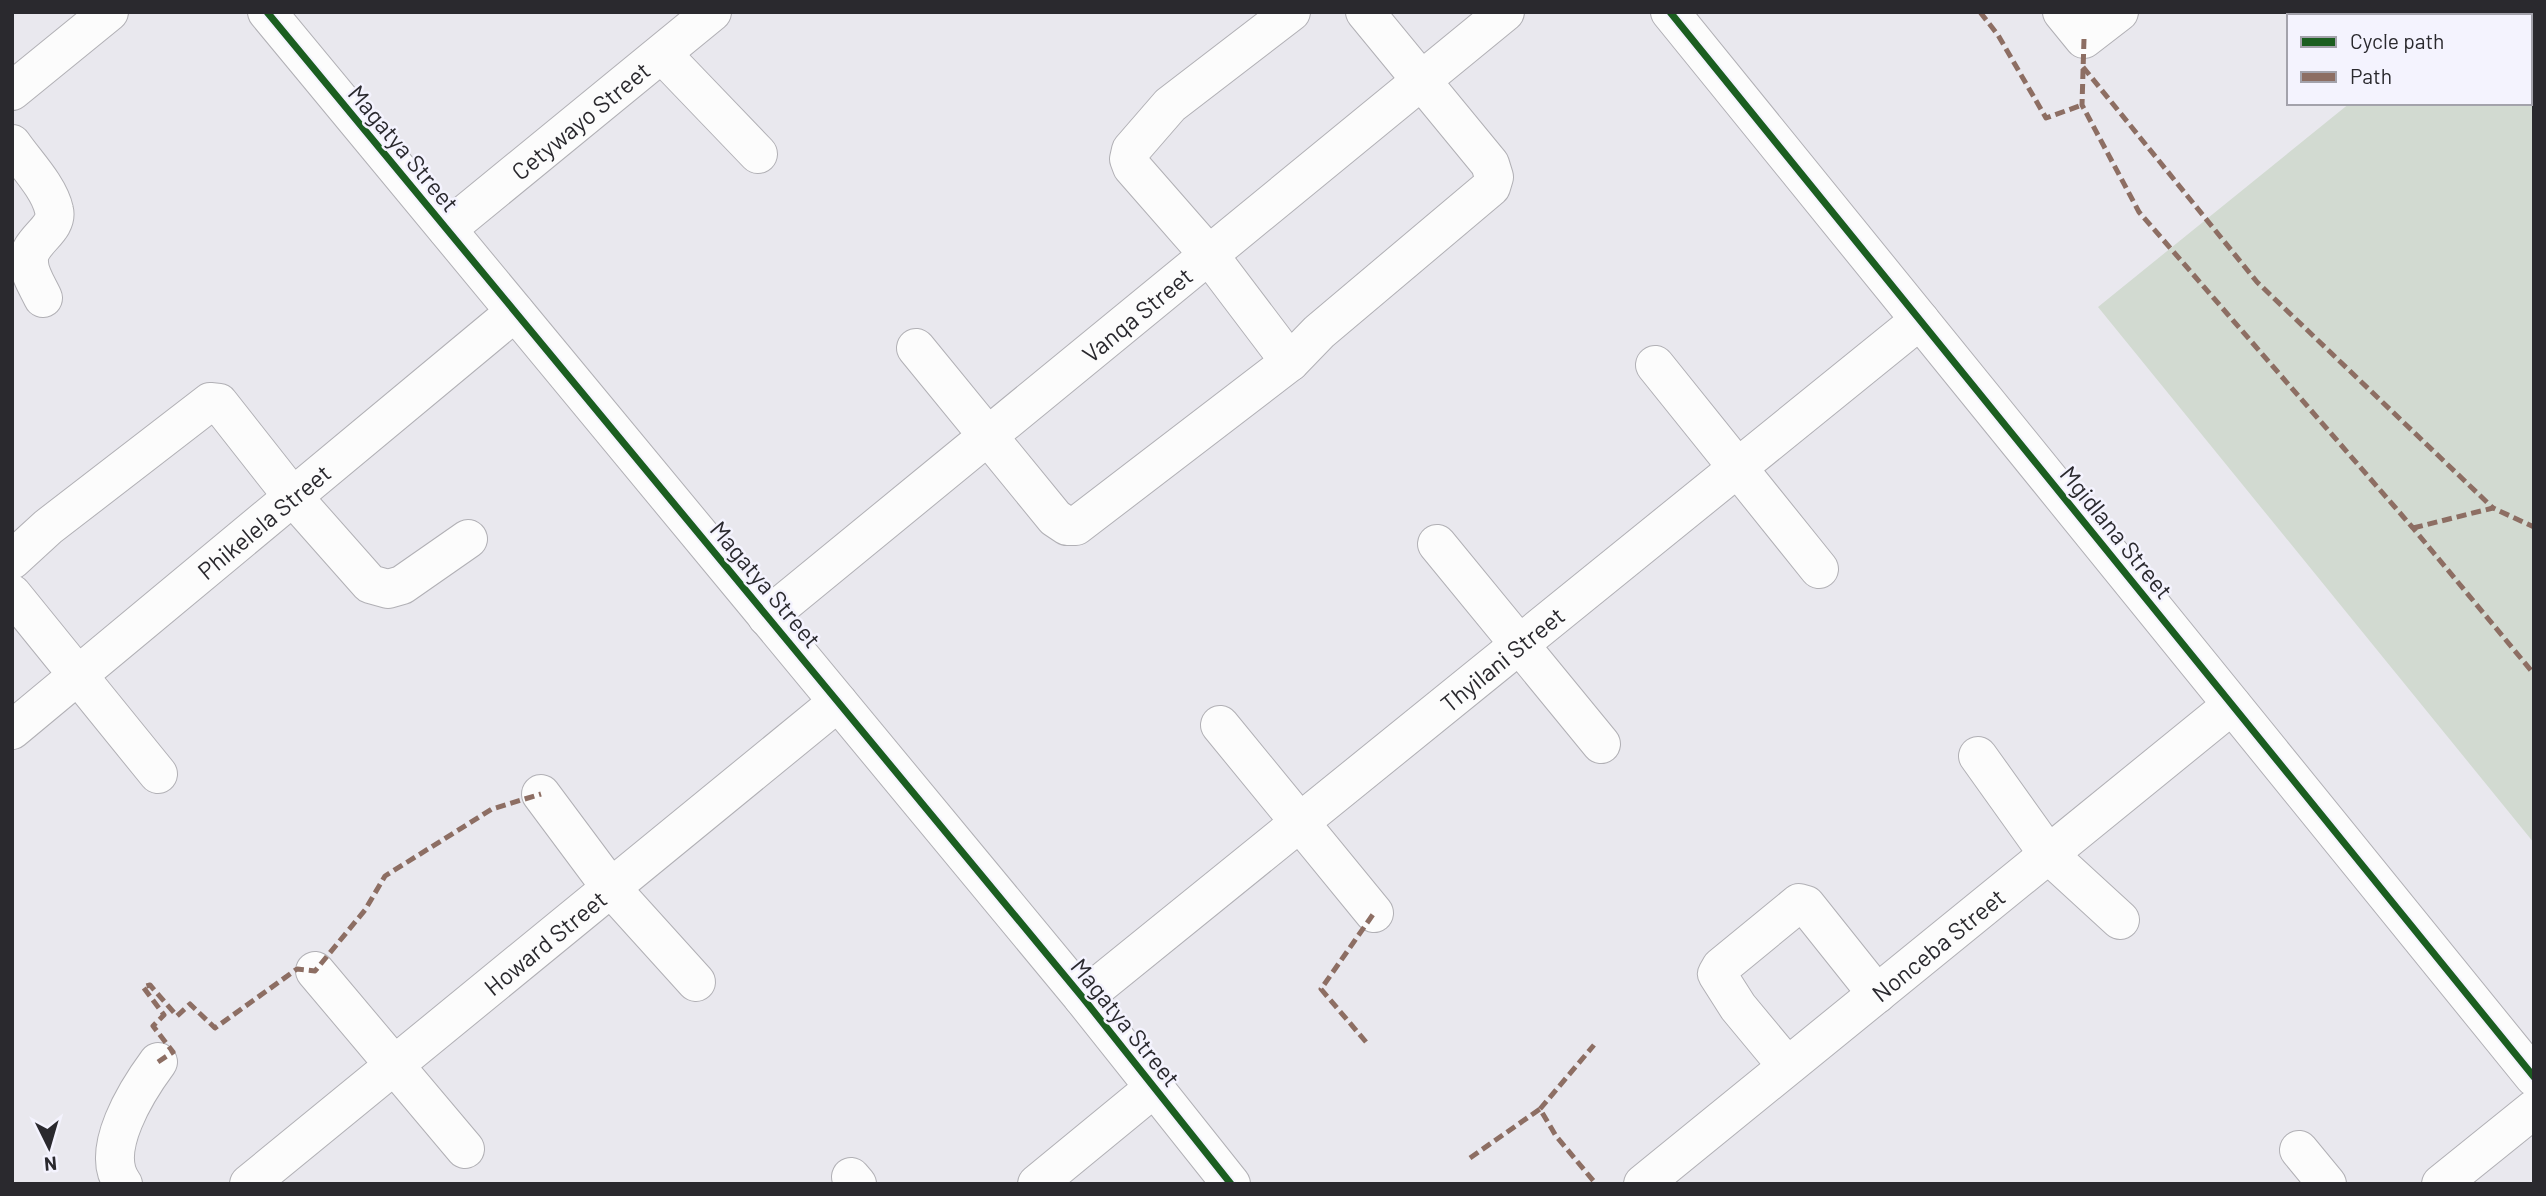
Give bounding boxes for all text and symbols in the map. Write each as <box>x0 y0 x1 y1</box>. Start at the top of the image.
legend <box>2287 14 2532 105</box>
text: Cycle path <box>2350 28 2444 53</box>
street label: Cetywayo Street <box>505 55 655 185</box>
text: Path <box>2350 63 2392 88</box>
street label: Magatya Street <box>343 79 465 217</box>
street label: Vanqa Street <box>1076 260 1198 368</box>
street label: Phikelela Street <box>191 457 336 585</box>
street label: Mgidlana Street <box>2055 460 2179 604</box>
street label: Magatya Street <box>705 515 827 653</box>
street label: Thyilani Street <box>1434 600 1570 717</box>
street label: Nonceba Street <box>1865 882 2010 1007</box>
street label: Howard Street <box>478 883 612 1001</box>
street label: Magatya Street <box>1065 952 1187 1092</box>
north arrow <box>14 1112 84 1182</box>
text: N <box>43 1152 58 1176</box>

